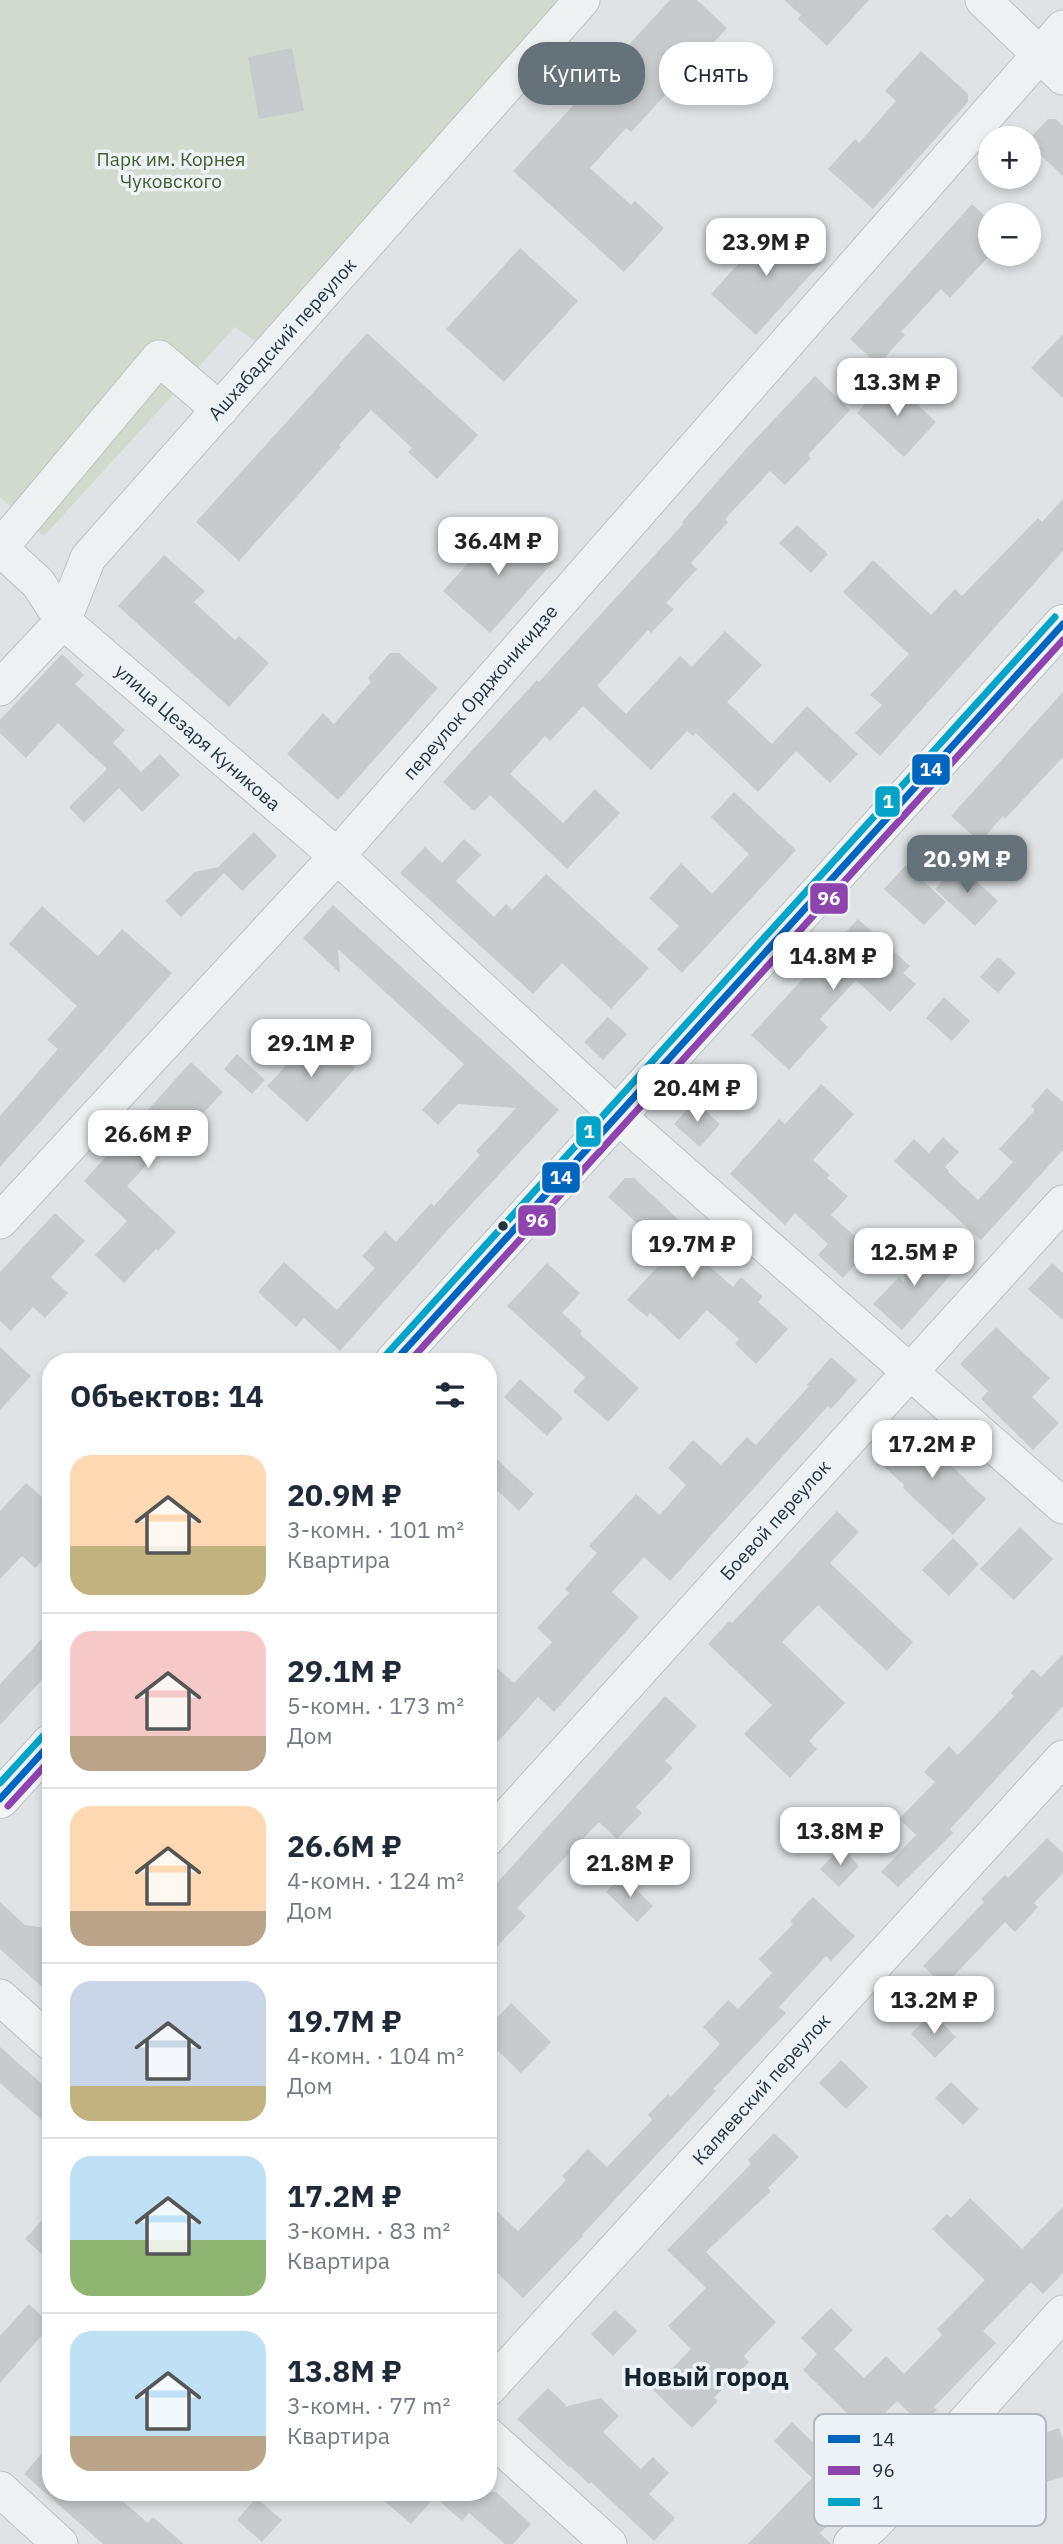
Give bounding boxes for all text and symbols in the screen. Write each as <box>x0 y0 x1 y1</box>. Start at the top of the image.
chip: Купить <box>518 42 645 105</box>
chip: Снять <box>659 42 773 105</box>
map controls <box>978 126 1041 266</box>
button: + <box>978 126 1041 189</box>
park label: Парк им. Корнея Чуковского <box>97 147 245 193</box>
button: − <box>978 203 1041 266</box>
pin: 23.9M ₽ <box>701 218 831 278</box>
text: 23.9M ₽ <box>722 226 810 256</box>
street label: Ашхабадский переулок <box>203 253 361 425</box>
pin: 13.3M ₽ <box>832 358 962 418</box>
text: 13.3M ₽ <box>853 366 941 396</box>
pin: 36.4M ₽ <box>433 518 563 577</box>
text: 36.4M ₽ <box>454 525 542 555</box>
street label: переулок Орджоникидзе <box>397 600 563 784</box>
street label: улица Цезаря Куникова <box>110 658 286 816</box>
line badge: 14 <box>911 753 951 786</box>
text: 14 <box>920 757 942 781</box>
line badge: 1 <box>874 785 901 818</box>
text: 1 <box>882 789 894 813</box>
pin: 20.9M ₽ <box>902 836 1032 895</box>
text: 20.9M ₽ <box>923 843 1011 873</box>
line badge: 96 <box>809 882 849 915</box>
text: 96 <box>818 886 840 910</box>
pin: 14.8M ₽ <box>768 932 898 992</box>
text: 14.8M ₽ <box>789 940 877 970</box>
pin: 29.1M ₽ <box>246 1020 376 1079</box>
text: 29.1M ₽ <box>267 1027 355 1057</box>
pin: 20.4M ₽ <box>632 1064 762 1124</box>
text: 20.4M ₽ <box>653 1072 741 1102</box>
pin: 26.6M ₽ <box>83 1110 213 1170</box>
line badge: 1 <box>575 1115 602 1148</box>
text: 26.6M ₽ <box>104 1118 192 1148</box>
text: 1 <box>583 1119 595 1143</box>
line badge: 14 <box>541 1161 581 1194</box>
text: 14 <box>550 1165 572 1189</box>
line badge: 96 <box>517 1204 557 1237</box>
text: 96 <box>526 1208 548 1232</box>
unlabelled marker <box>496 1219 510 1233</box>
pin: 19.7M ₽ <box>627 1220 757 1280</box>
text: 19.7M ₽ <box>648 1228 736 1258</box>
pin: 12.5M ₽ <box>849 1228 979 1288</box>
text: 12.5M ₽ <box>870 1236 958 1266</box>
text: Объектов: 14 <box>70 1376 264 1415</box>
icon: filters <box>431 1376 469 1414</box>
pin: 17.2M ₽ <box>867 1420 997 1480</box>
text: 17.2M ₽ <box>888 1428 976 1458</box>
street label: Боевой переулок <box>715 1455 835 1585</box>
text: 20.9M ₽ <box>287 1475 402 1514</box>
icon: home <box>126 1483 210 1567</box>
text: 3-комн. · 101 m² <box>287 1514 464 1544</box>
text: Квартира <box>287 1544 390 1574</box>
text: 29.1M ₽ <box>287 1651 402 1690</box>
icon: home <box>126 1659 210 1743</box>
text: 5-комн. · 173 m² <box>287 1690 464 1720</box>
text: Дом <box>287 1720 332 1750</box>
pin: 13.8M ₽ <box>775 1808 905 1867</box>
text: 13.8M ₽ <box>796 1815 884 1845</box>
text: 26.6M ₽ <box>287 1826 402 1865</box>
icon: home <box>126 1834 210 1918</box>
pin: 21.8M ₽ <box>565 1840 695 1899</box>
text: 21.8M ₽ <box>586 1847 674 1877</box>
text: 4-комн. · 124 m² <box>287 1865 464 1895</box>
text: Дом <box>287 1895 332 1925</box>
pin: 13.2M ₽ <box>869 1976 999 2036</box>
text: 13.2M ₽ <box>890 1984 978 2014</box>
text: 19.7M ₽ <box>287 2001 402 2040</box>
street label: Каляевский переулок <box>687 2008 835 2170</box>
icon: home <box>126 2009 210 2093</box>
text: 4-комн. · 104 m² <box>287 2040 464 2070</box>
text: Дом <box>287 2070 332 2100</box>
text: 17.2M ₽ <box>287 2176 402 2215</box>
icon: home <box>126 2184 210 2268</box>
text: 3-комн. · 83 m² <box>287 2215 450 2245</box>
text: Квартира <box>287 2245 390 2275</box>
text: 13.8M ₽ <box>287 2351 402 2390</box>
icon: home <box>126 2359 210 2443</box>
district label: Новый город <box>624 2359 789 2393</box>
text: 3-комн. · 77 m² <box>287 2390 450 2420</box>
legend <box>814 2414 1046 2526</box>
text: Квартира <box>287 2420 390 2450</box>
text: 14 <box>872 2427 895 2451</box>
text: 96 <box>872 2458 895 2482</box>
text: 1 <box>872 2490 883 2514</box>

